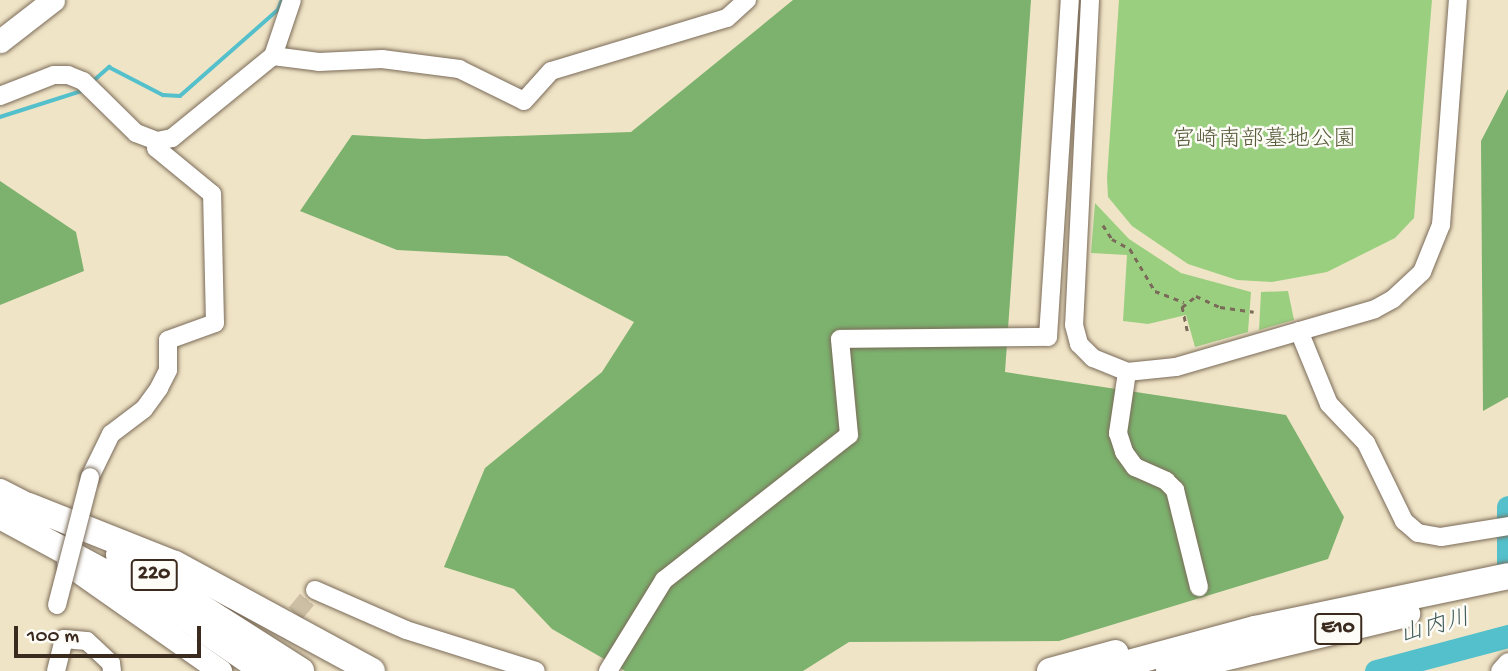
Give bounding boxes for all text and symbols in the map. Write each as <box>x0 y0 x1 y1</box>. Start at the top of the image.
park label: 宮崎南部墓地公園 <box>1172 127 1356 155</box>
road number: 220 <box>130 558 178 592</box>
water label: 山内川 <box>1396 605 1474 651</box>
scale bar <box>18 612 205 656</box>
road number: E10 <box>1314 612 1362 646</box>
text: 100 m <box>27 625 79 650</box>

